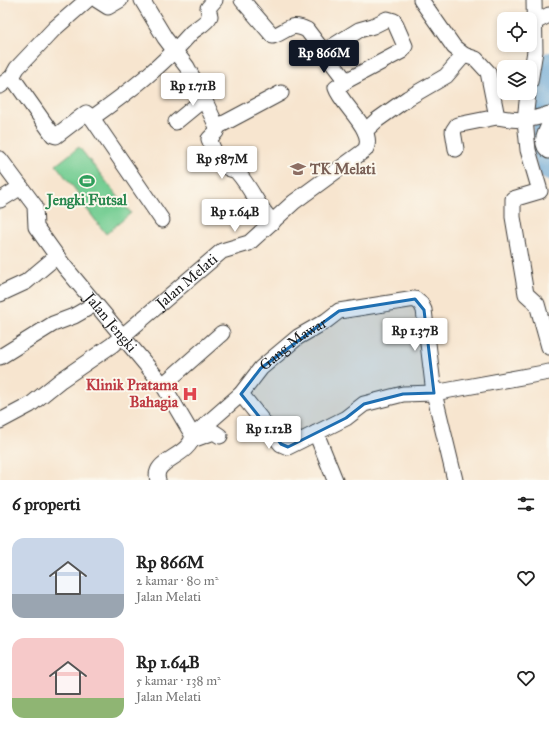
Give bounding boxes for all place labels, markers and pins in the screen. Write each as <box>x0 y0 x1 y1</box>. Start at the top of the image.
pin: Rp 866M <box>287 40 361 74</box>
pin: Rp 1.71B <box>152 73 234 107</box>
pin: Rp 587M <box>185 146 259 180</box>
school or university icon: TK Melati <box>289 160 307 178</box>
place label: TK Melati <box>309 160 376 178</box>
sports icon: Jengki Futsal <box>78 172 96 190</box>
place label: Jengki Futsal <box>45 191 128 210</box>
pin: Rp 1.64B <box>194 199 276 233</box>
pin: Rp 1.37B <box>374 318 456 352</box>
place label: Klinik Pratama Bahagia <box>86 376 179 412</box>
hospital icon: Klinik Pratama Bahagia <box>181 385 199 403</box>
pin: Rp 1.12B <box>228 416 310 450</box>

